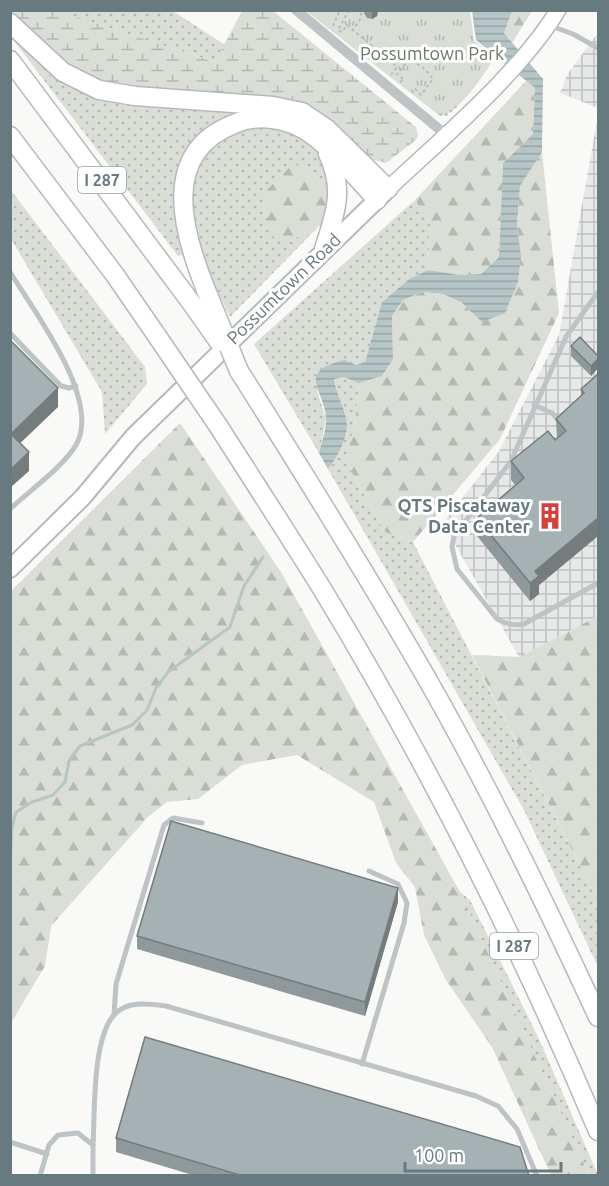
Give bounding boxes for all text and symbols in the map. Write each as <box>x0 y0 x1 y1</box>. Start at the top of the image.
park label: Possumtown Park <box>360 43 504 63</box>
road number: I 287 <box>78 167 126 193</box>
street label: Possumtown Road <box>222 229 344 348</box>
place label: QTS Piscataway Data Center <box>398 495 531 536</box>
building icon: QTS Piscataway Data Center <box>535 501 565 531</box>
road number: I 287 <box>490 933 538 959</box>
scale bar <box>405 1135 561 1173</box>
text: 100 m <box>414 1145 464 1165</box>

